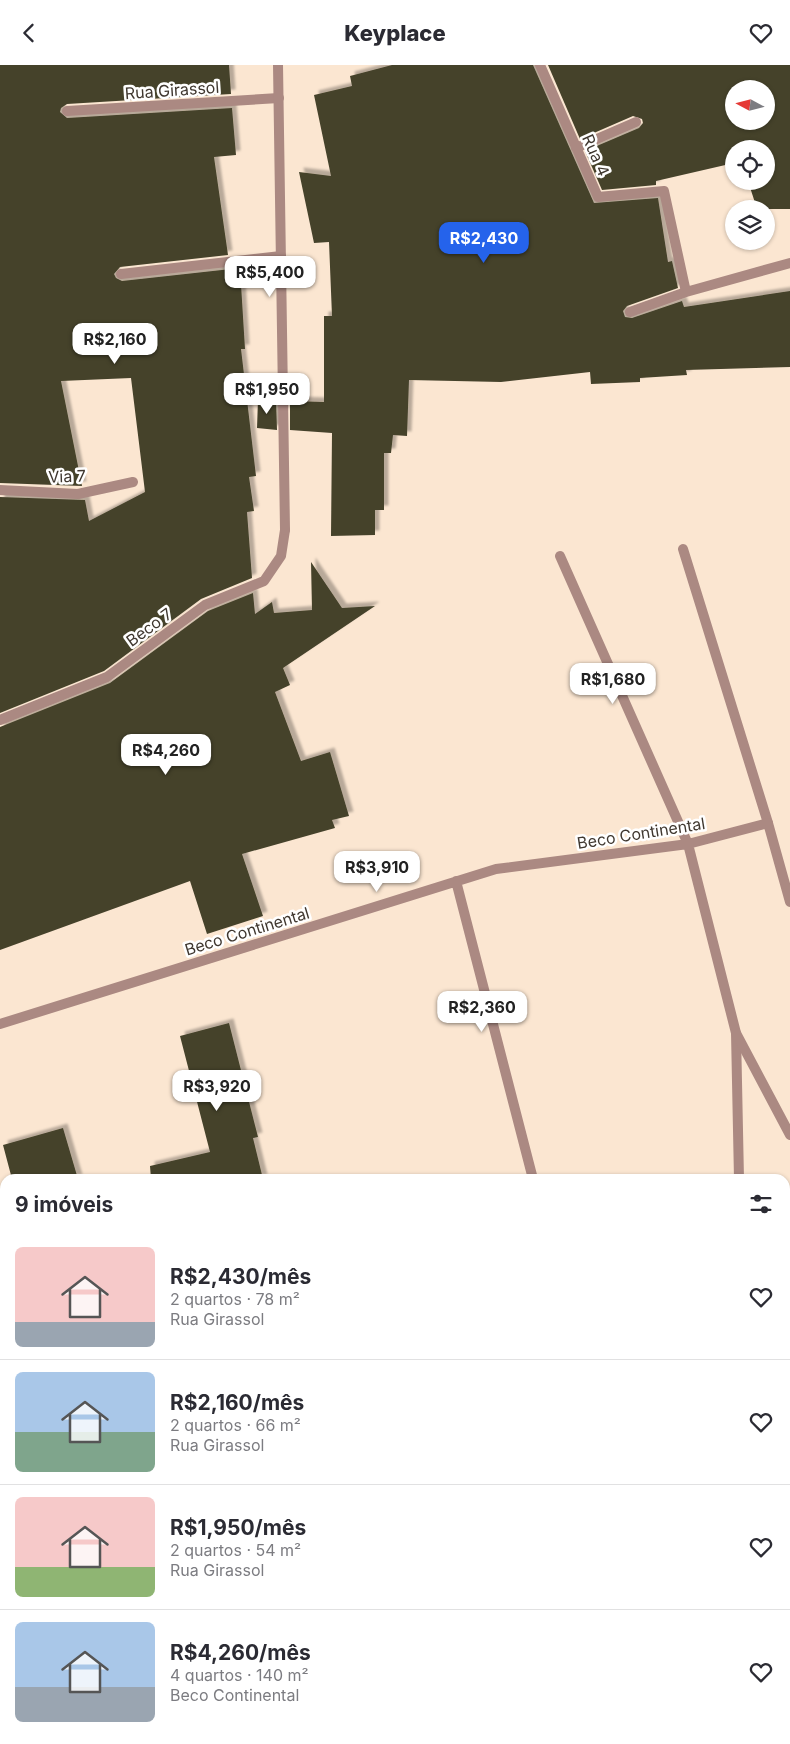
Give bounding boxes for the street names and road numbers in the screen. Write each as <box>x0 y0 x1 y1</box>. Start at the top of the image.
street label: Rua Girassol <box>124 77 220 103</box>
street label: Rua 4 <box>578 131 614 179</box>
street label: Via 7 <box>48 465 86 487</box>
street label: Beco 7 <box>122 604 176 650</box>
street label: Beco Continental <box>576 813 706 853</box>
street label: Beco Continental <box>182 903 312 959</box>

